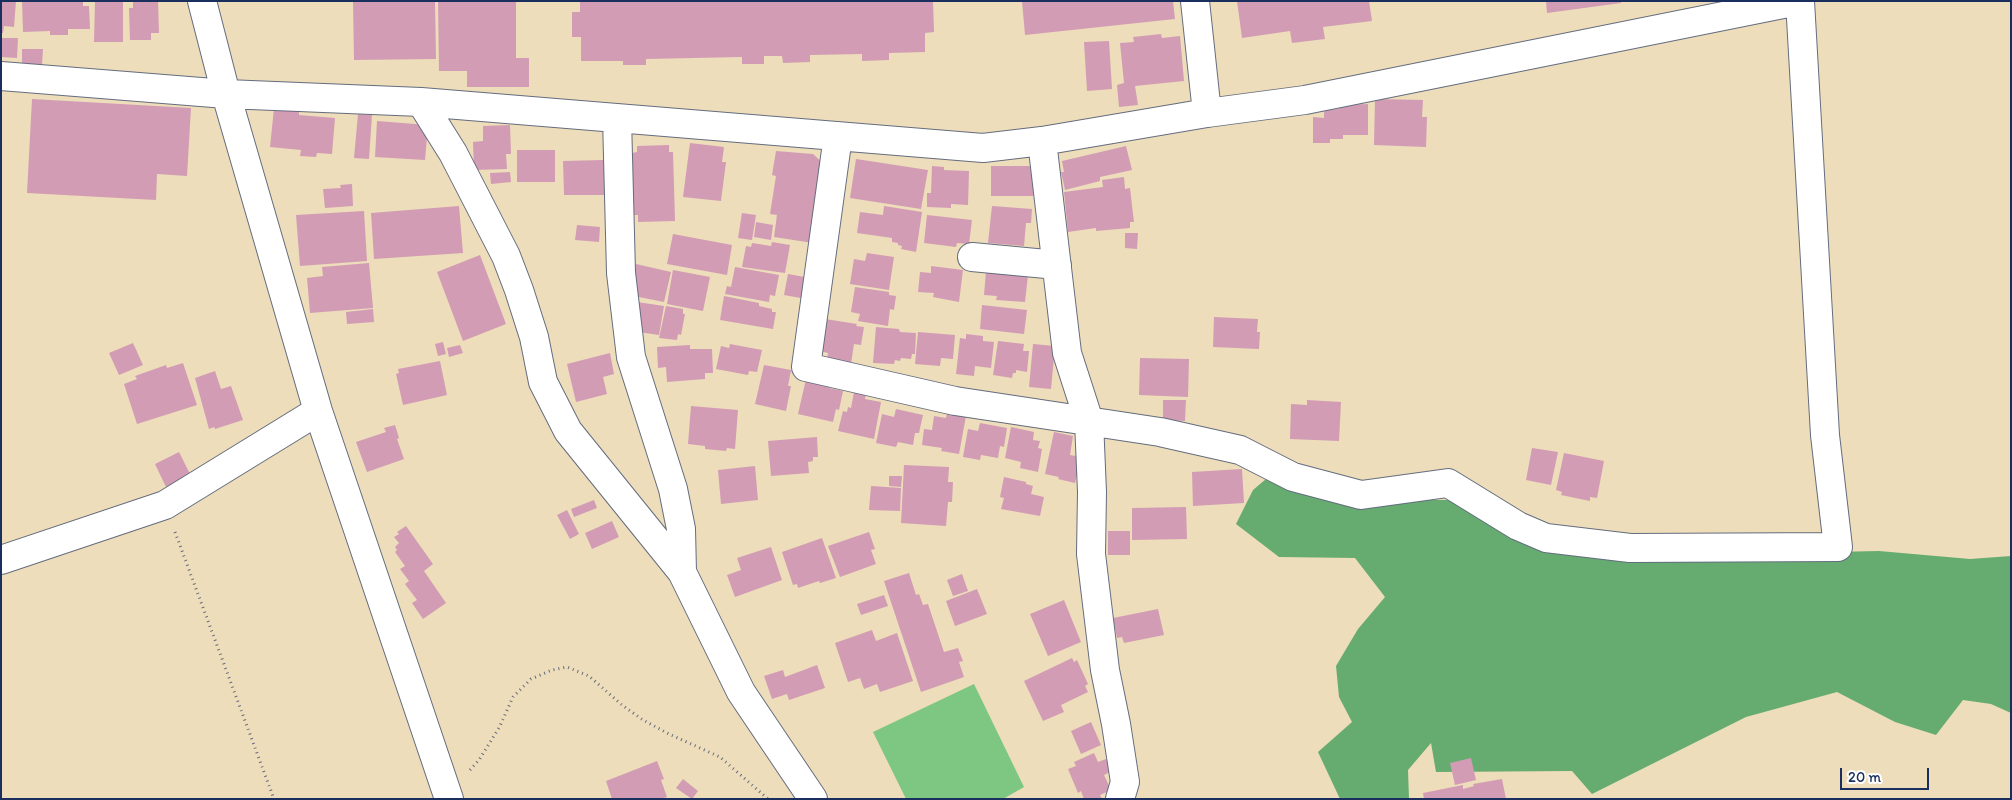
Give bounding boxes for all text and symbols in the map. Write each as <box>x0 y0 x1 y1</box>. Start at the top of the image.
scale bar <box>1842 758 1931 790</box>
text: 20 m <box>1848 768 1881 786</box>

